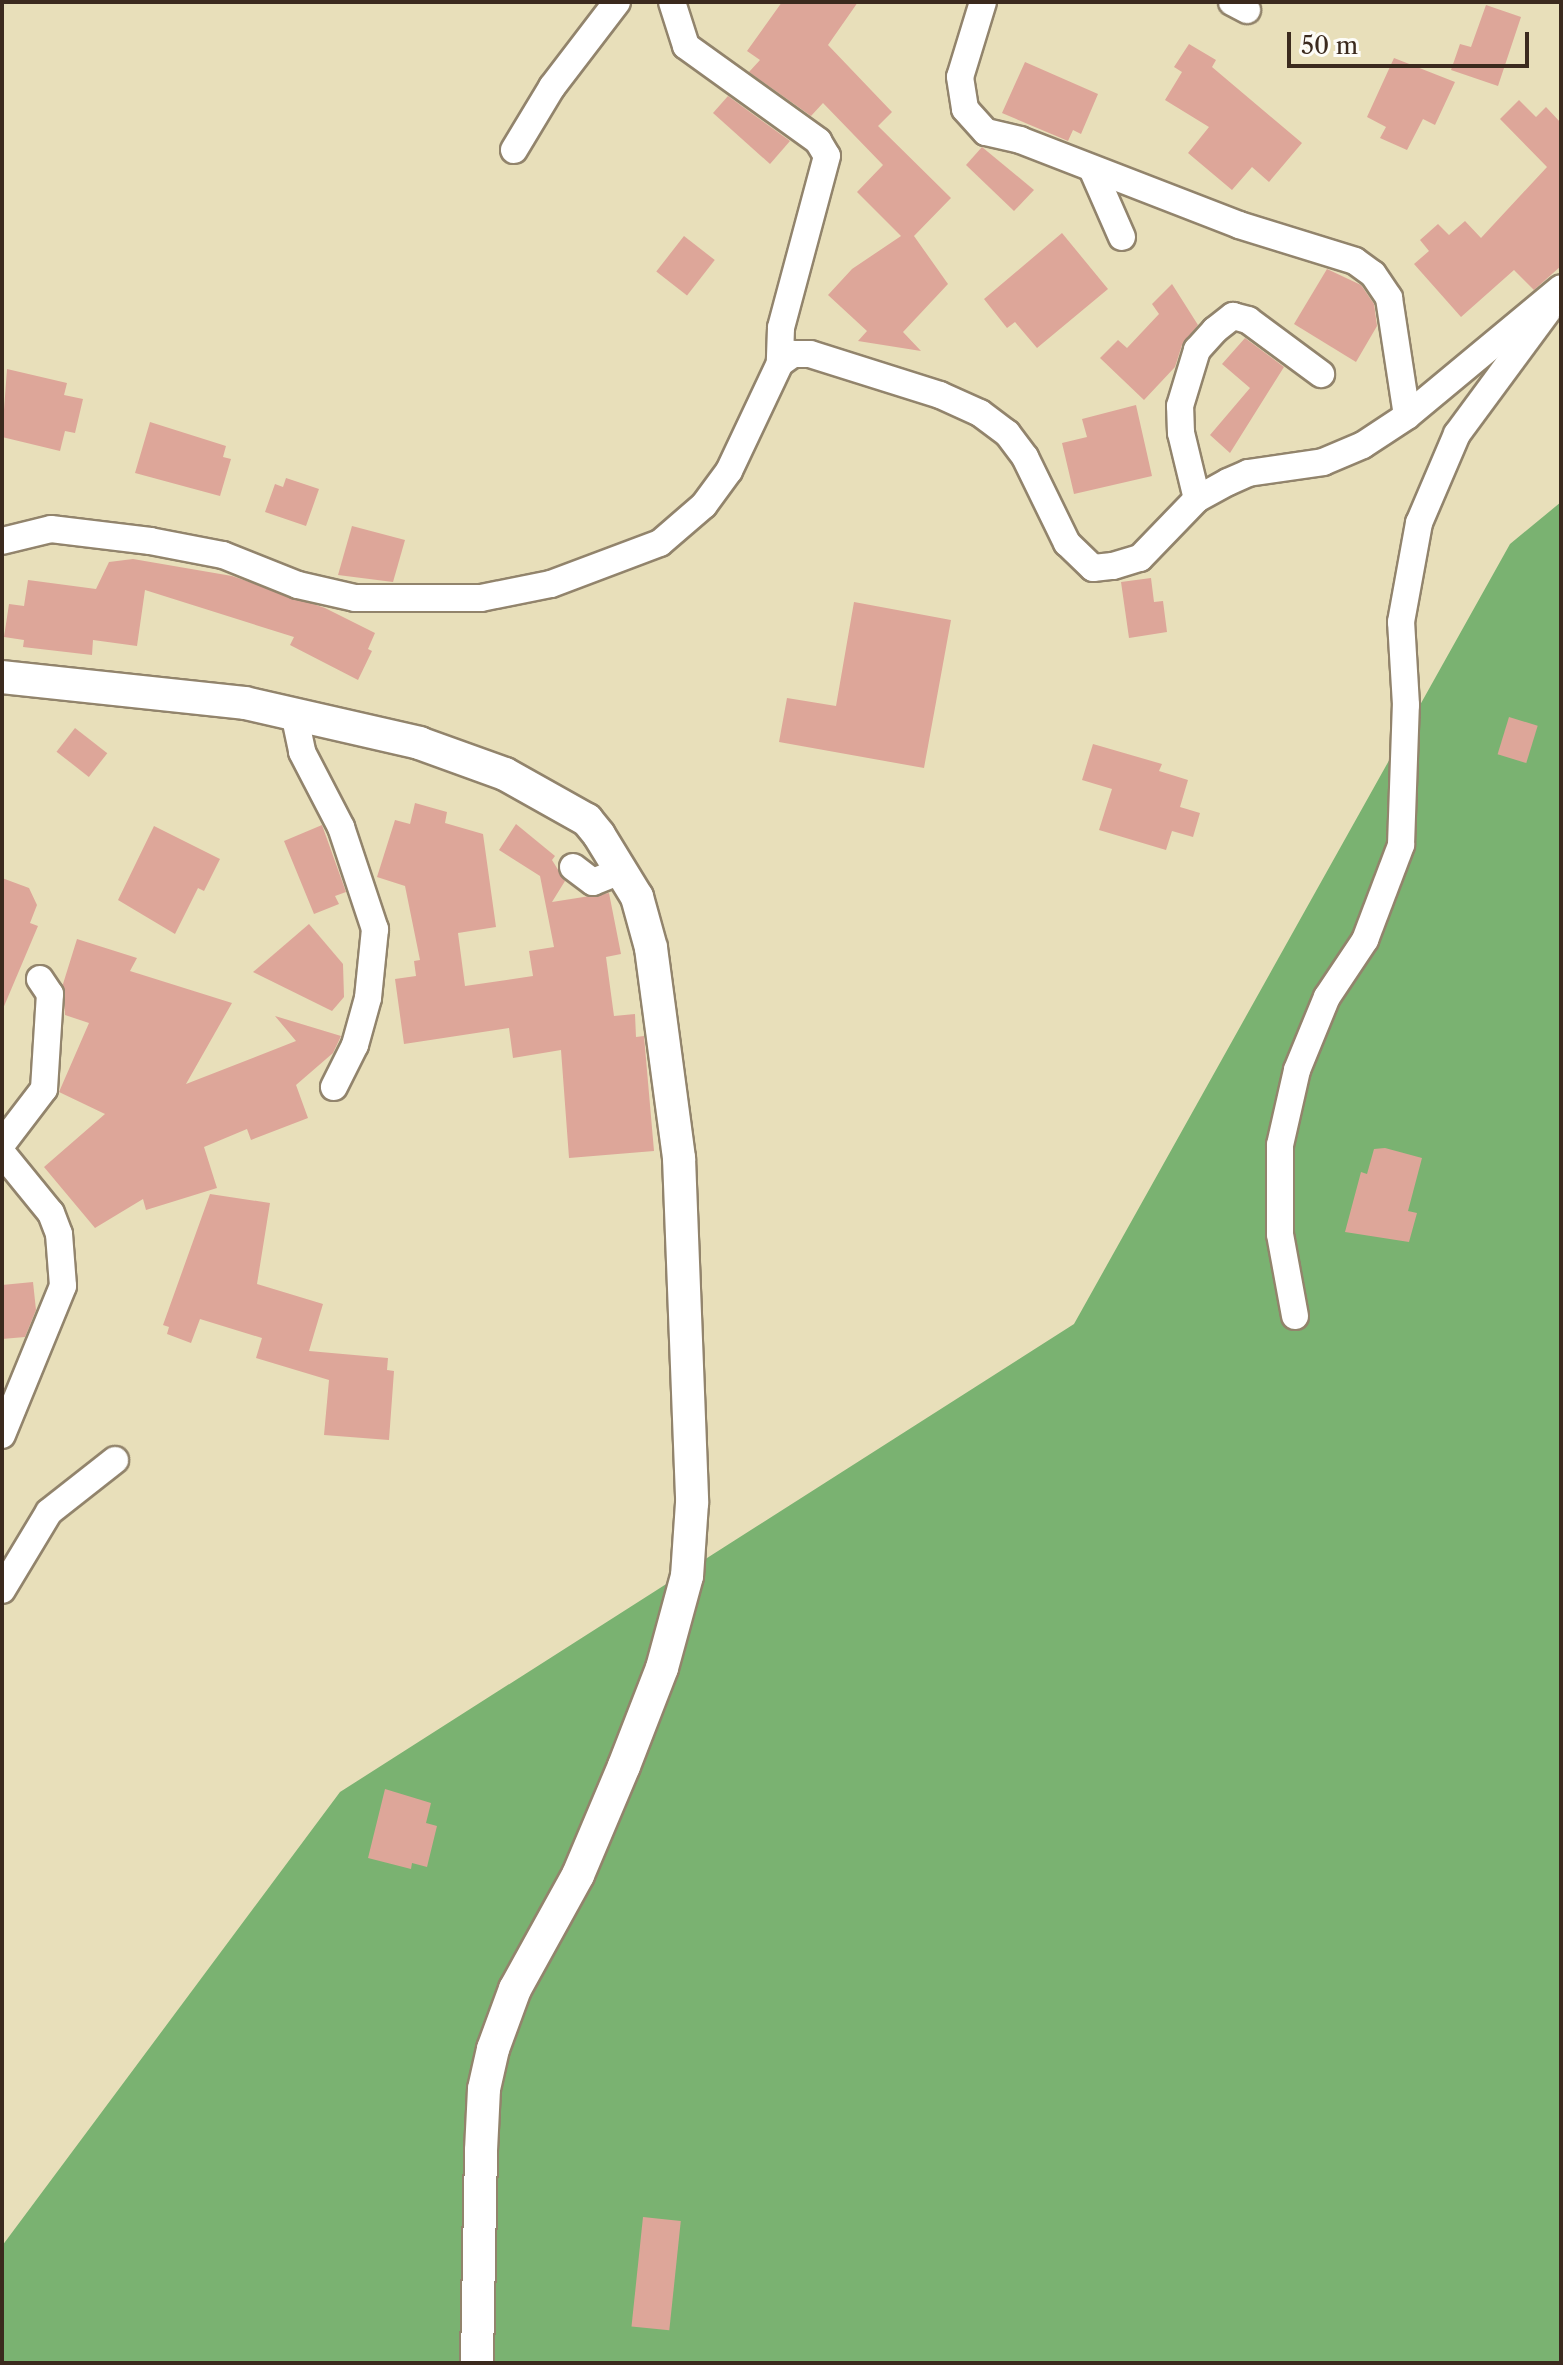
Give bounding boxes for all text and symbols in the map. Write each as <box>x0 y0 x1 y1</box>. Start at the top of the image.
scale bar <box>1291 16 1533 66</box>
text: 50 m <box>1301 31 1358 60</box>

